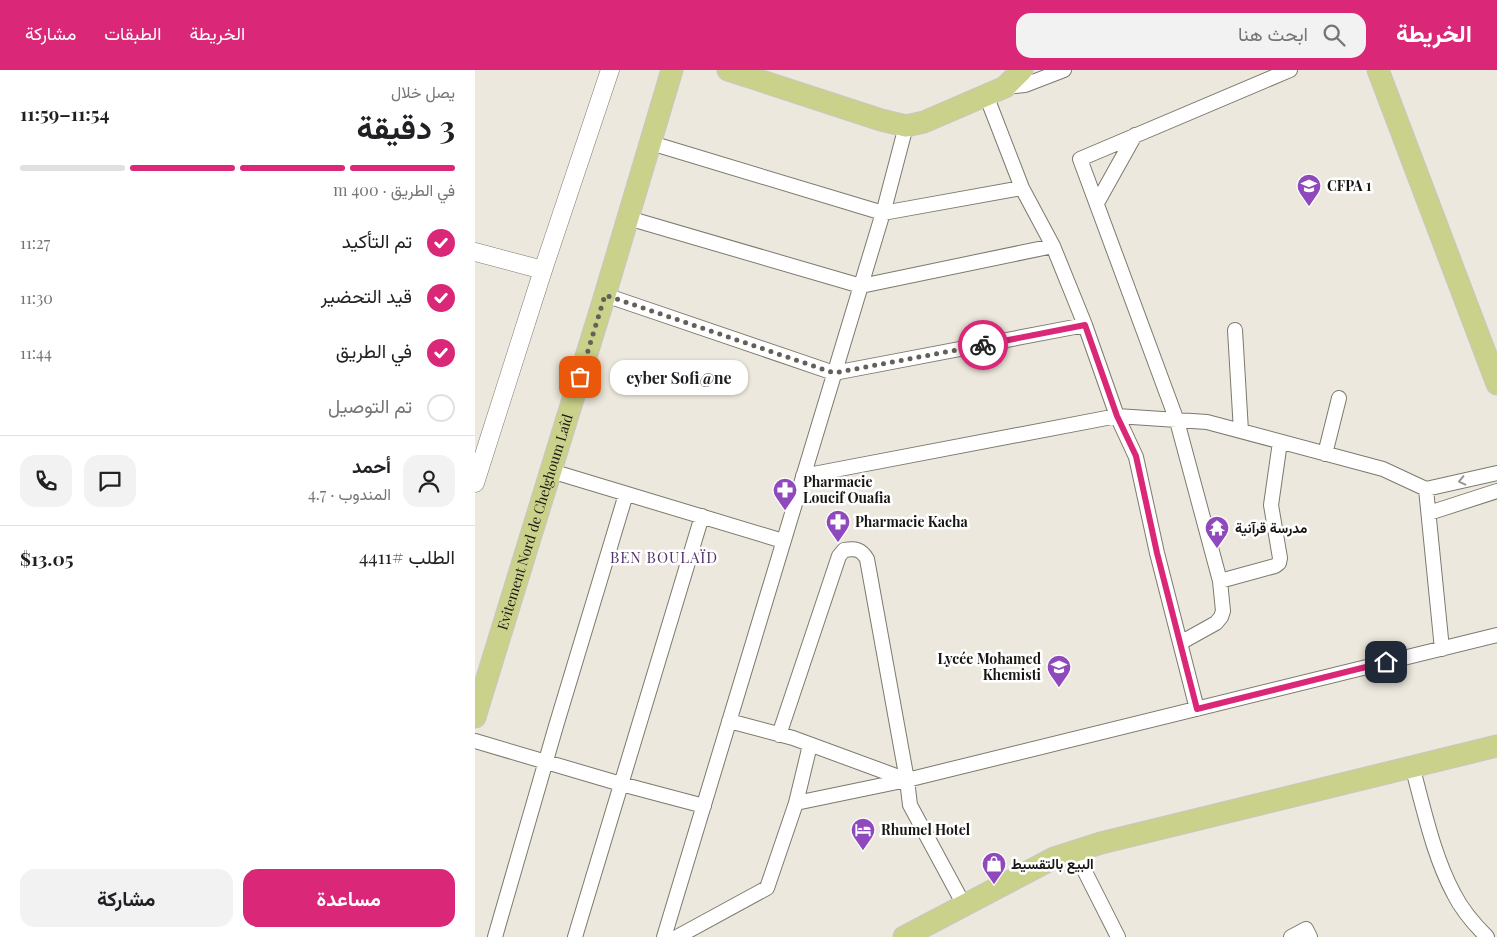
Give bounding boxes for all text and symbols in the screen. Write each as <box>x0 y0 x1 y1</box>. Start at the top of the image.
search box <box>1016 13 1366 58</box>
text: الخريطة <box>1396 16 1472 48</box>
text: ابحث هنا <box>1238 20 1308 46</box>
text: مشاركة <box>25 21 76 45</box>
text: الطبقات <box>104 21 161 45</box>
text: الخريطة <box>189 21 245 45</box>
icon: search <box>1320 21 1348 49</box>
text: يصل خلال <box>391 81 455 102</box>
text: 11:54–11:59 <box>20 100 110 126</box>
text: 3 دقيقة <box>356 104 455 147</box>
school or university icon: CFPA 1 <box>1296 173 1322 207</box>
place label: CFPA 1 <box>1327 176 1371 195</box>
text: في الطريق · 400 m <box>333 179 455 200</box>
text: تم التأكيد <box>342 227 412 253</box>
icon: check <box>427 229 455 257</box>
text: 11:27 <box>20 232 50 253</box>
text: قيد التحضير <box>321 282 412 308</box>
icon: check <box>427 284 455 312</box>
text: 11:30 <box>20 287 53 308</box>
courier <box>958 320 1008 370</box>
icon: bike <box>969 331 997 359</box>
text: في الطريق <box>336 337 412 363</box>
icon: check <box>427 339 455 367</box>
text: 11:44 <box>20 342 52 363</box>
pin <box>559 356 601 398</box>
callout: cyber Sofi@ne <box>610 360 747 394</box>
icon: bag <box>566 363 594 391</box>
text: cyber Sofi@ne <box>626 367 732 388</box>
text: تم التوصيل <box>328 392 412 418</box>
street label: Evitement Nord de Chelghoum Laîd <box>492 411 577 632</box>
text: أحمد <box>352 452 391 478</box>
button: phone <box>20 455 72 507</box>
button: chat <box>84 455 136 507</box>
button: person <box>403 455 455 507</box>
place label: Pharmacie Loucif Ouafia <box>803 472 892 507</box>
one-way arrow <box>1457 475 1466 486</box>
pharmacy icon: Pharmacie Loucif Ouafia <box>772 477 798 511</box>
text: المندوب · 4.7 <box>308 483 391 504</box>
pharmacy icon: Pharmacie Kacha <box>825 509 851 543</box>
place label: Pharmacie Kacha <box>855 512 968 531</box>
temple icon: مدرسة قرآنية <box>1204 515 1230 549</box>
place label: مدرسة قرآنية <box>1235 518 1308 537</box>
text: الطلب #4411 <box>359 543 455 569</box>
text: $13.05 <box>20 545 73 571</box>
district label: BEN BOULAÏD <box>610 547 718 567</box>
pin <box>1365 641 1407 683</box>
icon: home <box>1372 648 1400 676</box>
place label: Lycée Mohamed Khemisti <box>937 649 1042 684</box>
school or university icon: Lycée Mohamed Khemisti <box>1046 654 1072 688</box>
hotel icon: Rhumel Hotel <box>850 817 876 851</box>
place label: Rhumel Hotel <box>881 820 971 839</box>
shop icon: البيع بالتقسيط <box>981 851 1007 885</box>
place label: البيع بالتقسيط <box>1011 854 1094 874</box>
button: مشاركة <box>20 869 233 927</box>
button: مساعدة <box>243 869 455 927</box>

